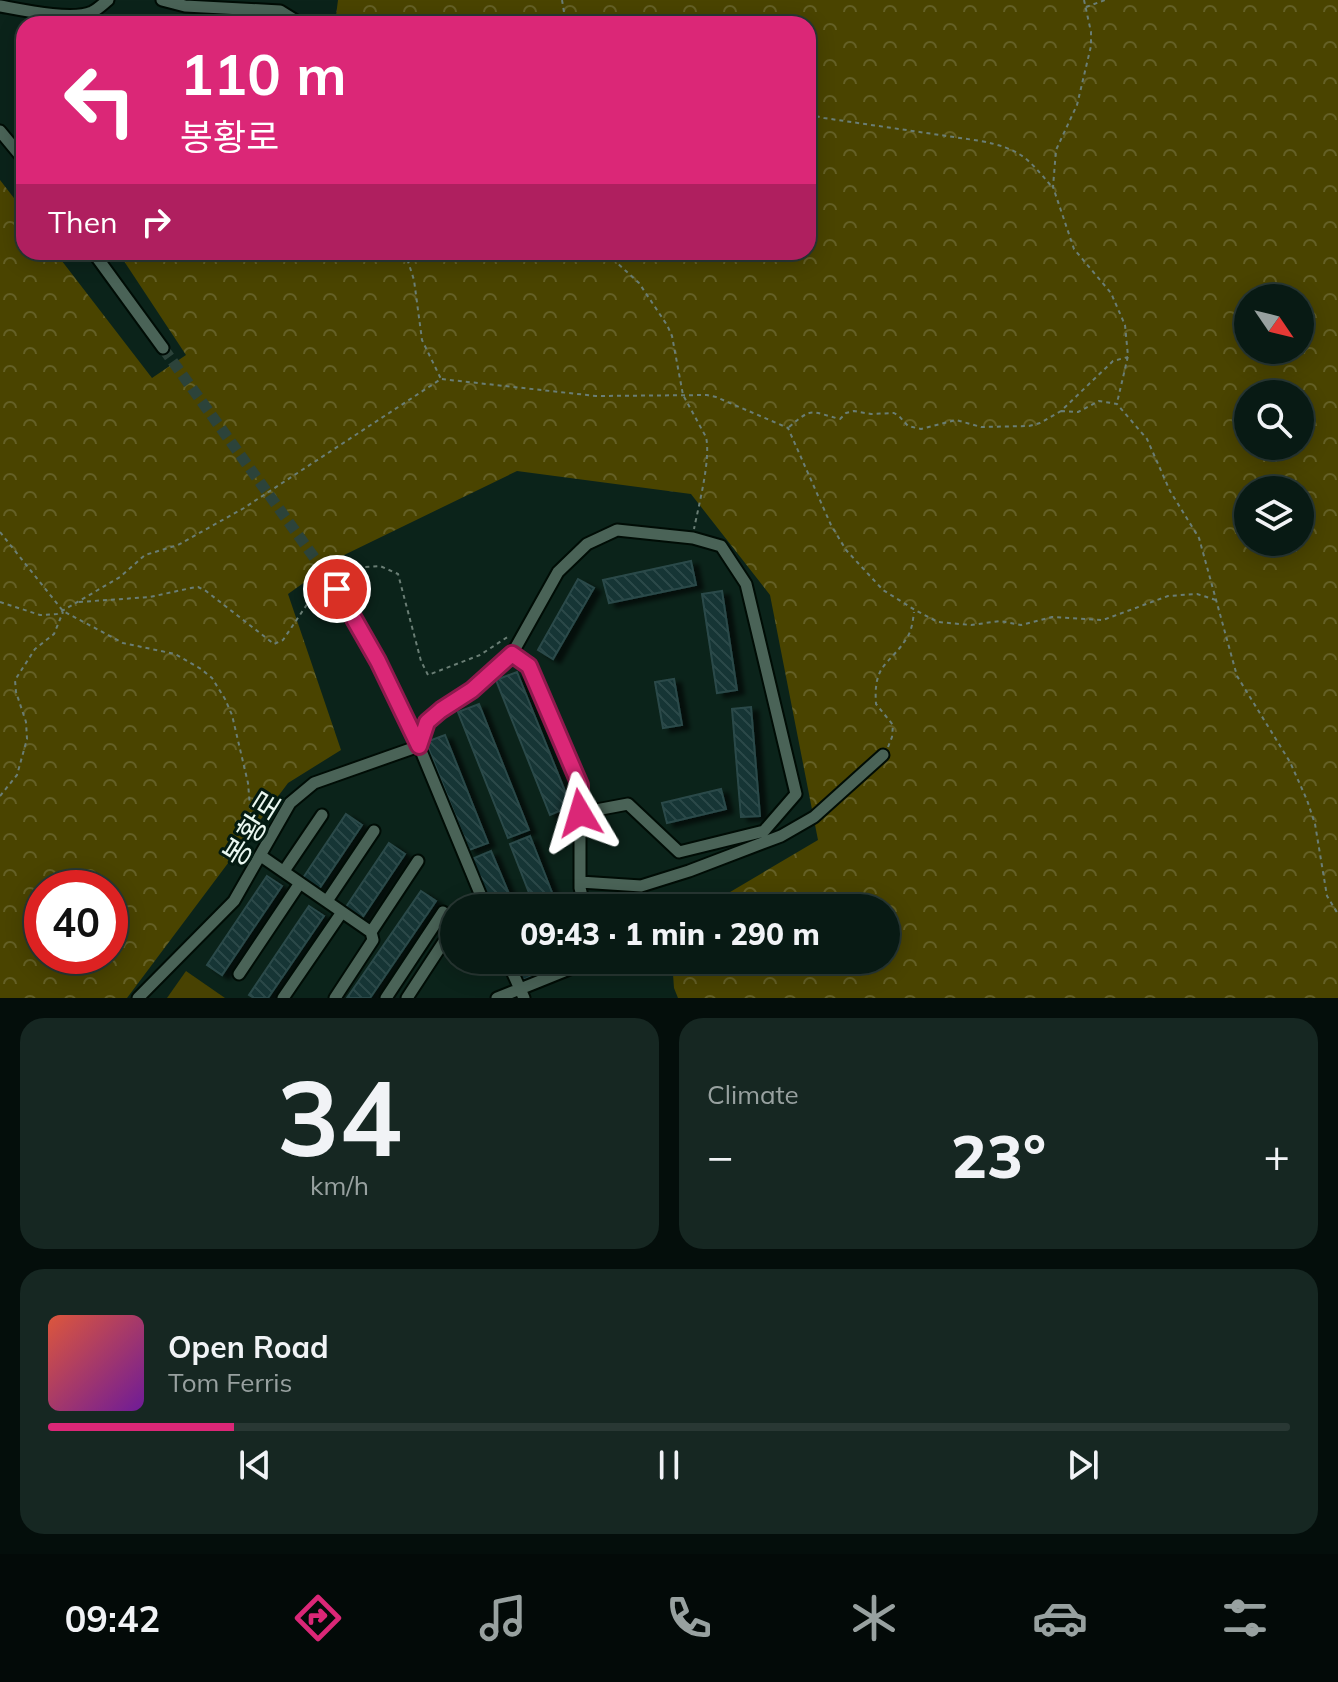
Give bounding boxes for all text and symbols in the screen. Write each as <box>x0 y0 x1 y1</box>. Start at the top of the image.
text: 110 m <box>180 39 347 109</box>
icon: left <box>48 48 152 152</box>
text: 봉황로 <box>180 114 279 159</box>
icon: right <box>134 200 178 244</box>
text: Then <box>48 203 118 241</box>
north arrow <box>1234 284 1314 364</box>
map controls <box>1234 284 1314 556</box>
button: search <box>1234 380 1314 460</box>
button: layers <box>1234 476 1314 556</box>
pin <box>303 555 371 623</box>
icon: arrive <box>315 567 359 611</box>
position arrow <box>538 771 622 855</box>
street label: 봉황로 <box>214 783 290 873</box>
speed limit sign: 40 <box>24 870 128 974</box>
text: 09:43 · 1 min · 290 m <box>520 915 820 953</box>
text: 34 <box>277 1051 402 1182</box>
text: Climate <box>707 1078 799 1111</box>
text: 23° <box>951 1118 1046 1193</box>
text: − <box>707 1128 733 1183</box>
text: + <box>1264 1128 1290 1183</box>
text: km/h <box>310 1169 369 1202</box>
text: Open Road <box>168 1328 329 1366</box>
text: Tom Ferris <box>168 1366 292 1399</box>
icon: previous <box>233 1443 277 1487</box>
icon: pause <box>647 1443 691 1487</box>
icon: next <box>1061 1443 1105 1487</box>
icon: directions <box>290 1590 346 1646</box>
icon: music <box>475 1590 531 1646</box>
icon: phone <box>661 1590 717 1646</box>
icon: climate <box>846 1590 902 1646</box>
icon: car <box>1032 1590 1088 1646</box>
icon: filters <box>1217 1590 1273 1646</box>
text: 09:42 <box>65 1596 160 1641</box>

